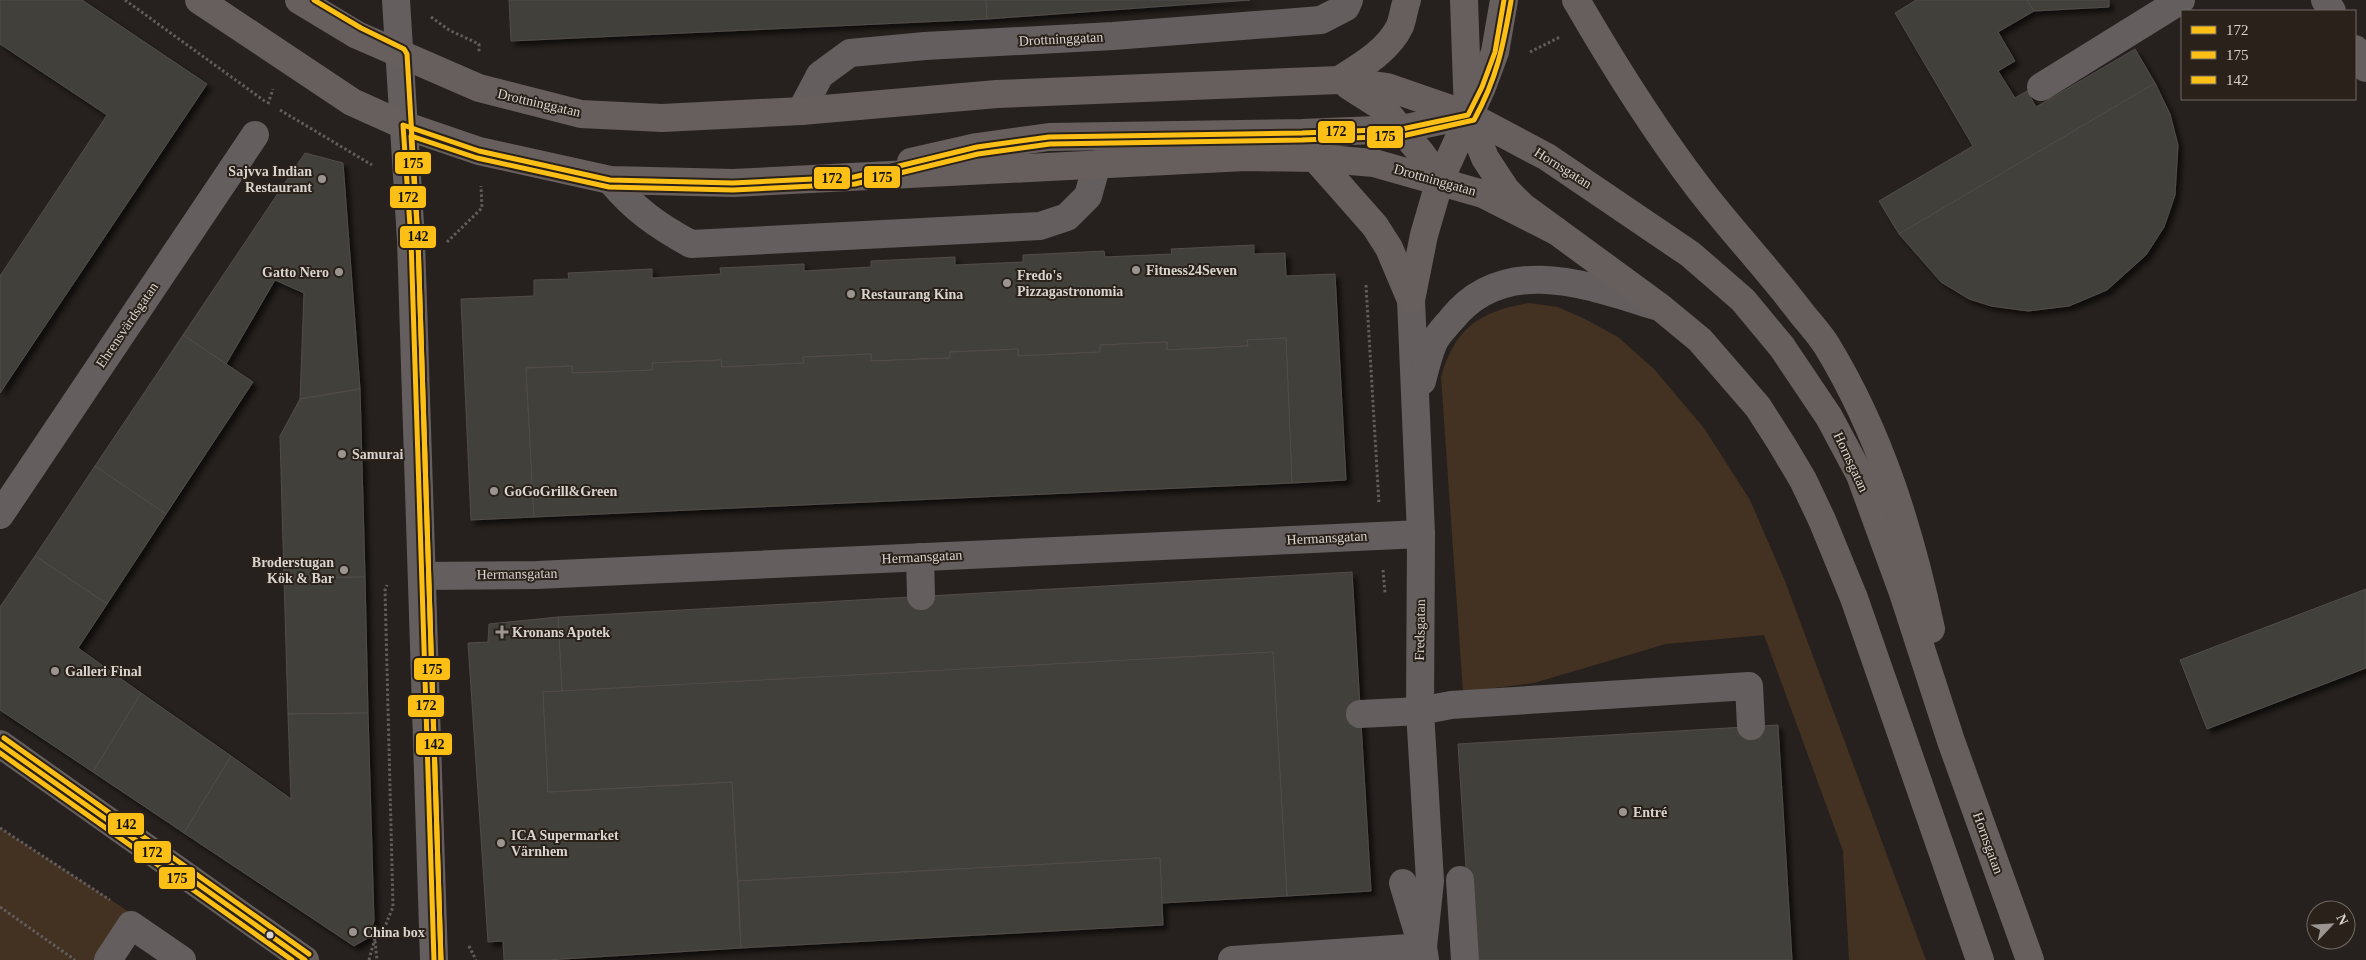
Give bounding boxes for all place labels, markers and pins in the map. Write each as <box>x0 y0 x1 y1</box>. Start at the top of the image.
place label: Sajvva Indian Restaurant <box>228 164 312 195</box>
marker: Sajvva Indian Restaurant <box>316 173 328 185</box>
place label: Fitness24Seven <box>1146 263 1237 278</box>
marker: Fitness24Seven <box>1130 264 1142 276</box>
place label: Gatto Nero <box>262 265 329 280</box>
marker: Gatto Nero <box>333 266 345 278</box>
place label: Fredo's Pizzagastronomia <box>1017 268 1123 299</box>
marker: Fredo's Pizzagastronomia <box>1001 277 1013 289</box>
place label: Restaurang Kina <box>861 287 963 302</box>
marker: Restaurang Kina <box>845 288 857 300</box>
place label: Samurai <box>352 447 403 462</box>
marker: Samurai <box>336 448 348 460</box>
place label: GoGoGrill&Green <box>504 484 617 499</box>
marker: GoGoGrill&Green <box>488 485 500 497</box>
place label: Broderstugan Kök & Bar <box>252 555 334 586</box>
marker: Broderstugan Kök & Bar <box>338 564 350 576</box>
place label: Kronans Apotek <box>512 625 610 640</box>
marker: Kronans Apotek <box>496 626 508 638</box>
place label: Galleri Final <box>65 664 142 679</box>
marker: Galleri Final <box>49 665 61 677</box>
place label: Entré <box>1633 805 1667 820</box>
marker: Entré <box>1617 806 1629 818</box>
place label: ICA Supermarket Värnhem <box>511 828 619 859</box>
marker: ICA Supermarket Värnhem <box>495 837 507 849</box>
place label: China box <box>363 925 425 940</box>
marker: China box <box>347 926 359 938</box>
unlabelled marker <box>265 930 275 940</box>

